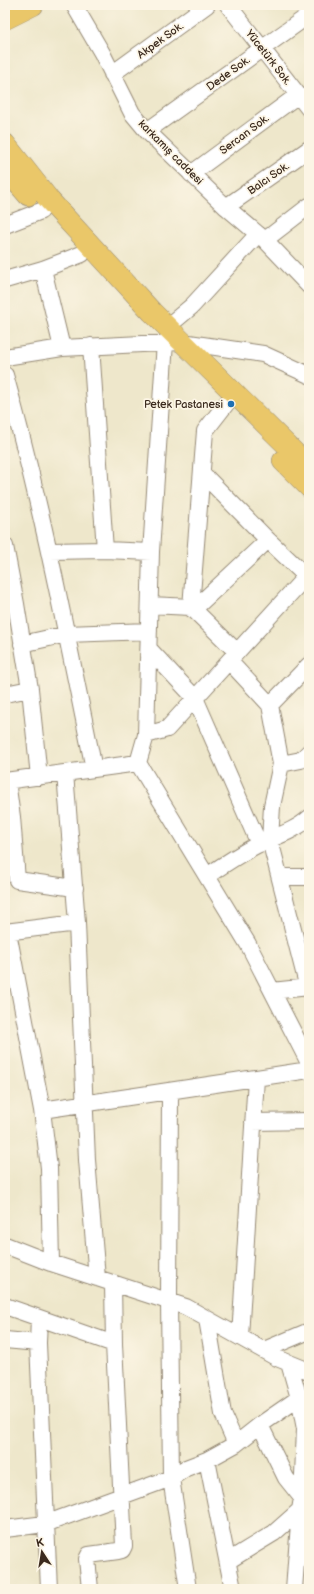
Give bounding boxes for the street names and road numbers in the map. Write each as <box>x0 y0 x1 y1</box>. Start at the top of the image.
street label: Akpek Sok. <box>135 19 186 61</box>
street label: Yücetürk Sok. <box>242 26 294 88</box>
street label: Dede Sok. <box>204 53 253 94</box>
street label: Sercan Sok. <box>217 112 272 157</box>
street label: karkamış caddesi <box>136 117 206 187</box>
street label: Balcı Sok. <box>245 159 292 198</box>

